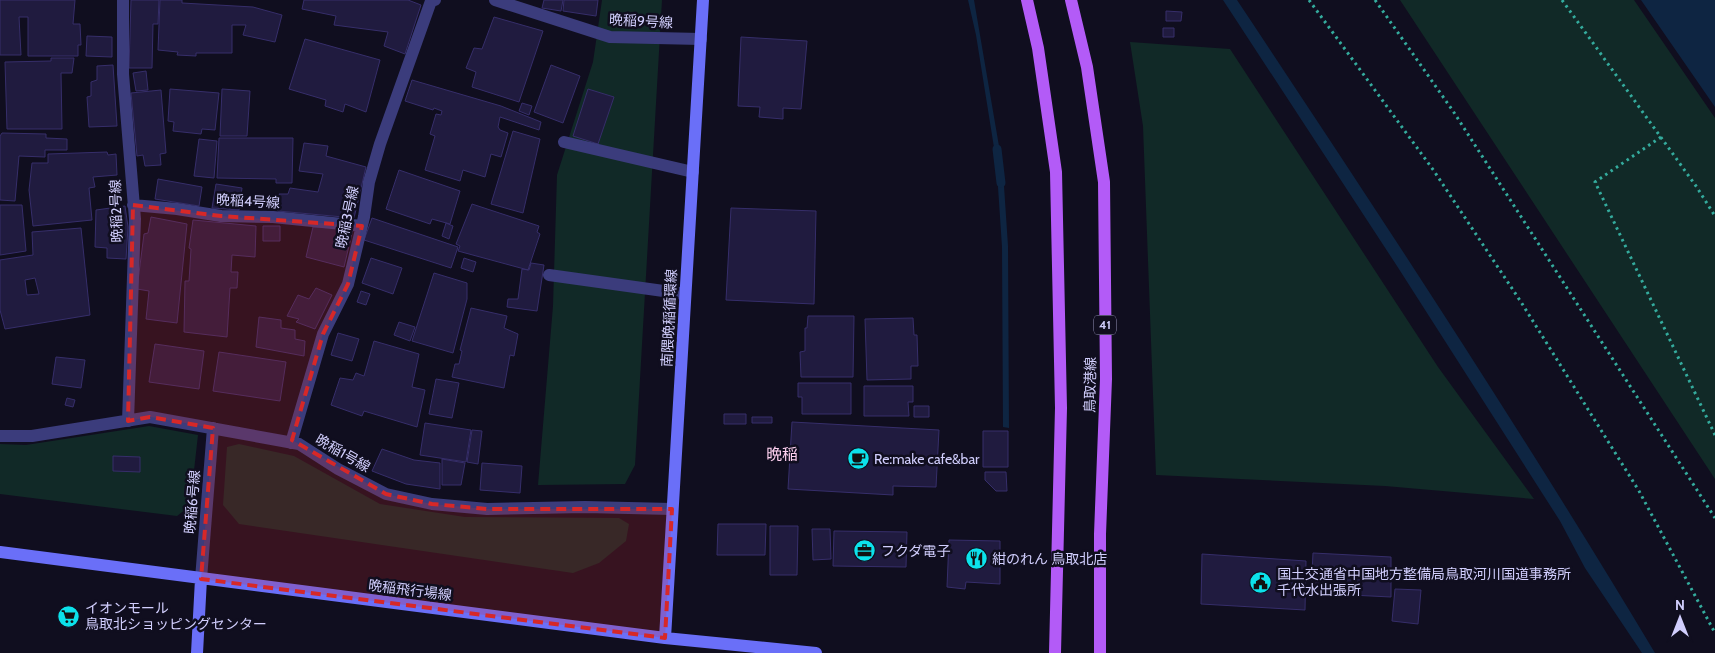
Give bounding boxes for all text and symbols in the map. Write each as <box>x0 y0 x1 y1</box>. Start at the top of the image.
street label: 晩稲9号線 <box>609 10 673 32</box>
street label: 晩稲2号線 <box>106 179 126 243</box>
street label: 晩稲3号線 <box>332 184 362 250</box>
street label: 晩稲4号線 <box>216 190 280 212</box>
street label: 南隈晩稲循環線 <box>657 269 681 367</box>
road number: 41 <box>1094 316 1116 334</box>
street label: 鳥取港線 <box>1081 357 1099 413</box>
street label: 晩稲1号線 <box>312 430 374 476</box>
district label: 晩稲 <box>766 445 798 464</box>
cafe icon: Re:make cafe&bar <box>846 447 870 471</box>
place label: Re:make cafe&bar <box>874 450 980 468</box>
street label: 晩稲6号線 <box>180 469 204 535</box>
office icon: フクダ電子 <box>853 539 877 563</box>
place label: フクダ電子 <box>881 542 950 560</box>
restaurant icon: 紺のれん 鳥取北店 <box>964 547 988 571</box>
place label: 紺のれん 鳥取北店 <box>992 550 1107 568</box>
place label: 国土交通省中国地方整備局鳥取河川国道事務所 千代水出張所 <box>1277 565 1571 599</box>
public building icon: 国土交通省中国地方整備局鳥取河川国道事務所 千代水出張所 <box>1249 570 1273 594</box>
street label: 晩稲飛行場線 <box>367 576 453 604</box>
north arrow <box>1655 593 1705 643</box>
text: N <box>1675 596 1685 614</box>
place label: イオンモール 鳥取北ショッピングセンター <box>85 599 267 633</box>
supermarket icon: イオンモール 鳥取北ショッピングセンター <box>57 604 81 628</box>

